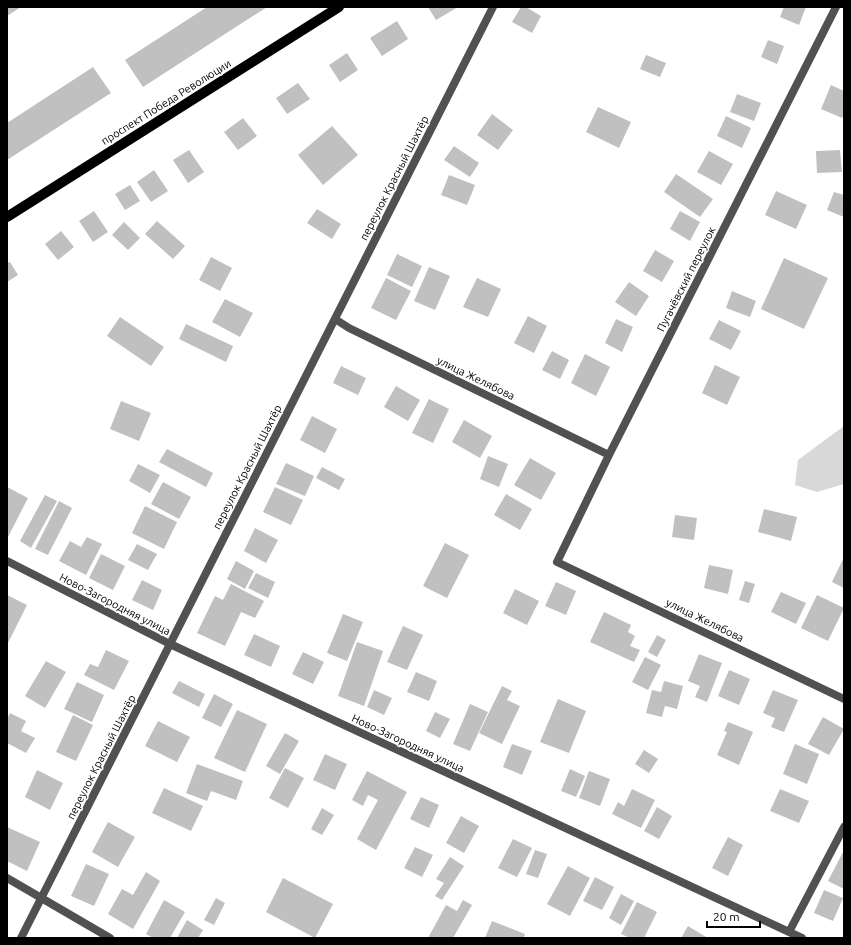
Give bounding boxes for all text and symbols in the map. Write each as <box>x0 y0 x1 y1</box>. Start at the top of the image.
street label: проспект Победа Революции <box>99 57 233 147</box>
street label: переулок Красный Шахтёр <box>357 114 431 242</box>
street label: Пугачёвский переулок <box>654 224 718 333</box>
street label: улица Желябова <box>435 354 517 402</box>
street label: переулок Красный Шахтёр <box>210 403 284 531</box>
street label: Ново-Загородняя улица <box>58 571 172 637</box>
street label: улица Желябова <box>664 596 746 644</box>
street label: переулок Красный Шахтёр <box>64 693 138 821</box>
street label: Ново-Загородняя улица <box>350 712 466 774</box>
scale bar <box>707 903 760 929</box>
text: 20 m <box>713 910 740 923</box>

